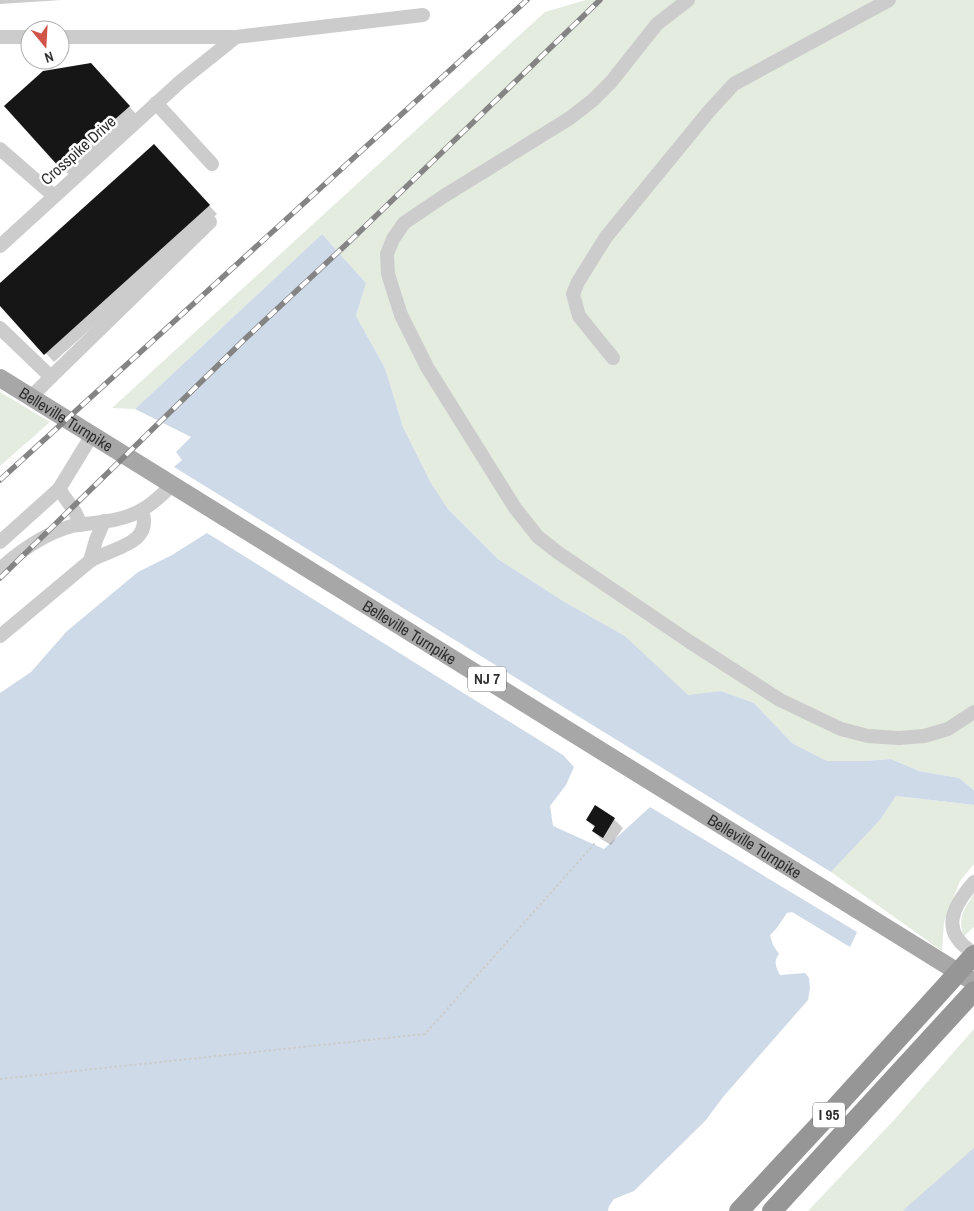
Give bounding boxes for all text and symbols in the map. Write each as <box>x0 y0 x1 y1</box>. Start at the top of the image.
north arrow <box>20 20 70 70</box>
text: N <box>42 48 56 67</box>
street label: Crosspike Drive <box>36 110 120 190</box>
street label: Belleville Turnpike <box>15 382 117 457</box>
street label: Belleville Turnpike <box>358 595 461 669</box>
road number: NJ 7 <box>468 666 506 692</box>
street label: Belleville Turnpike <box>704 809 806 883</box>
road number: I 95 <box>813 1102 845 1128</box>

